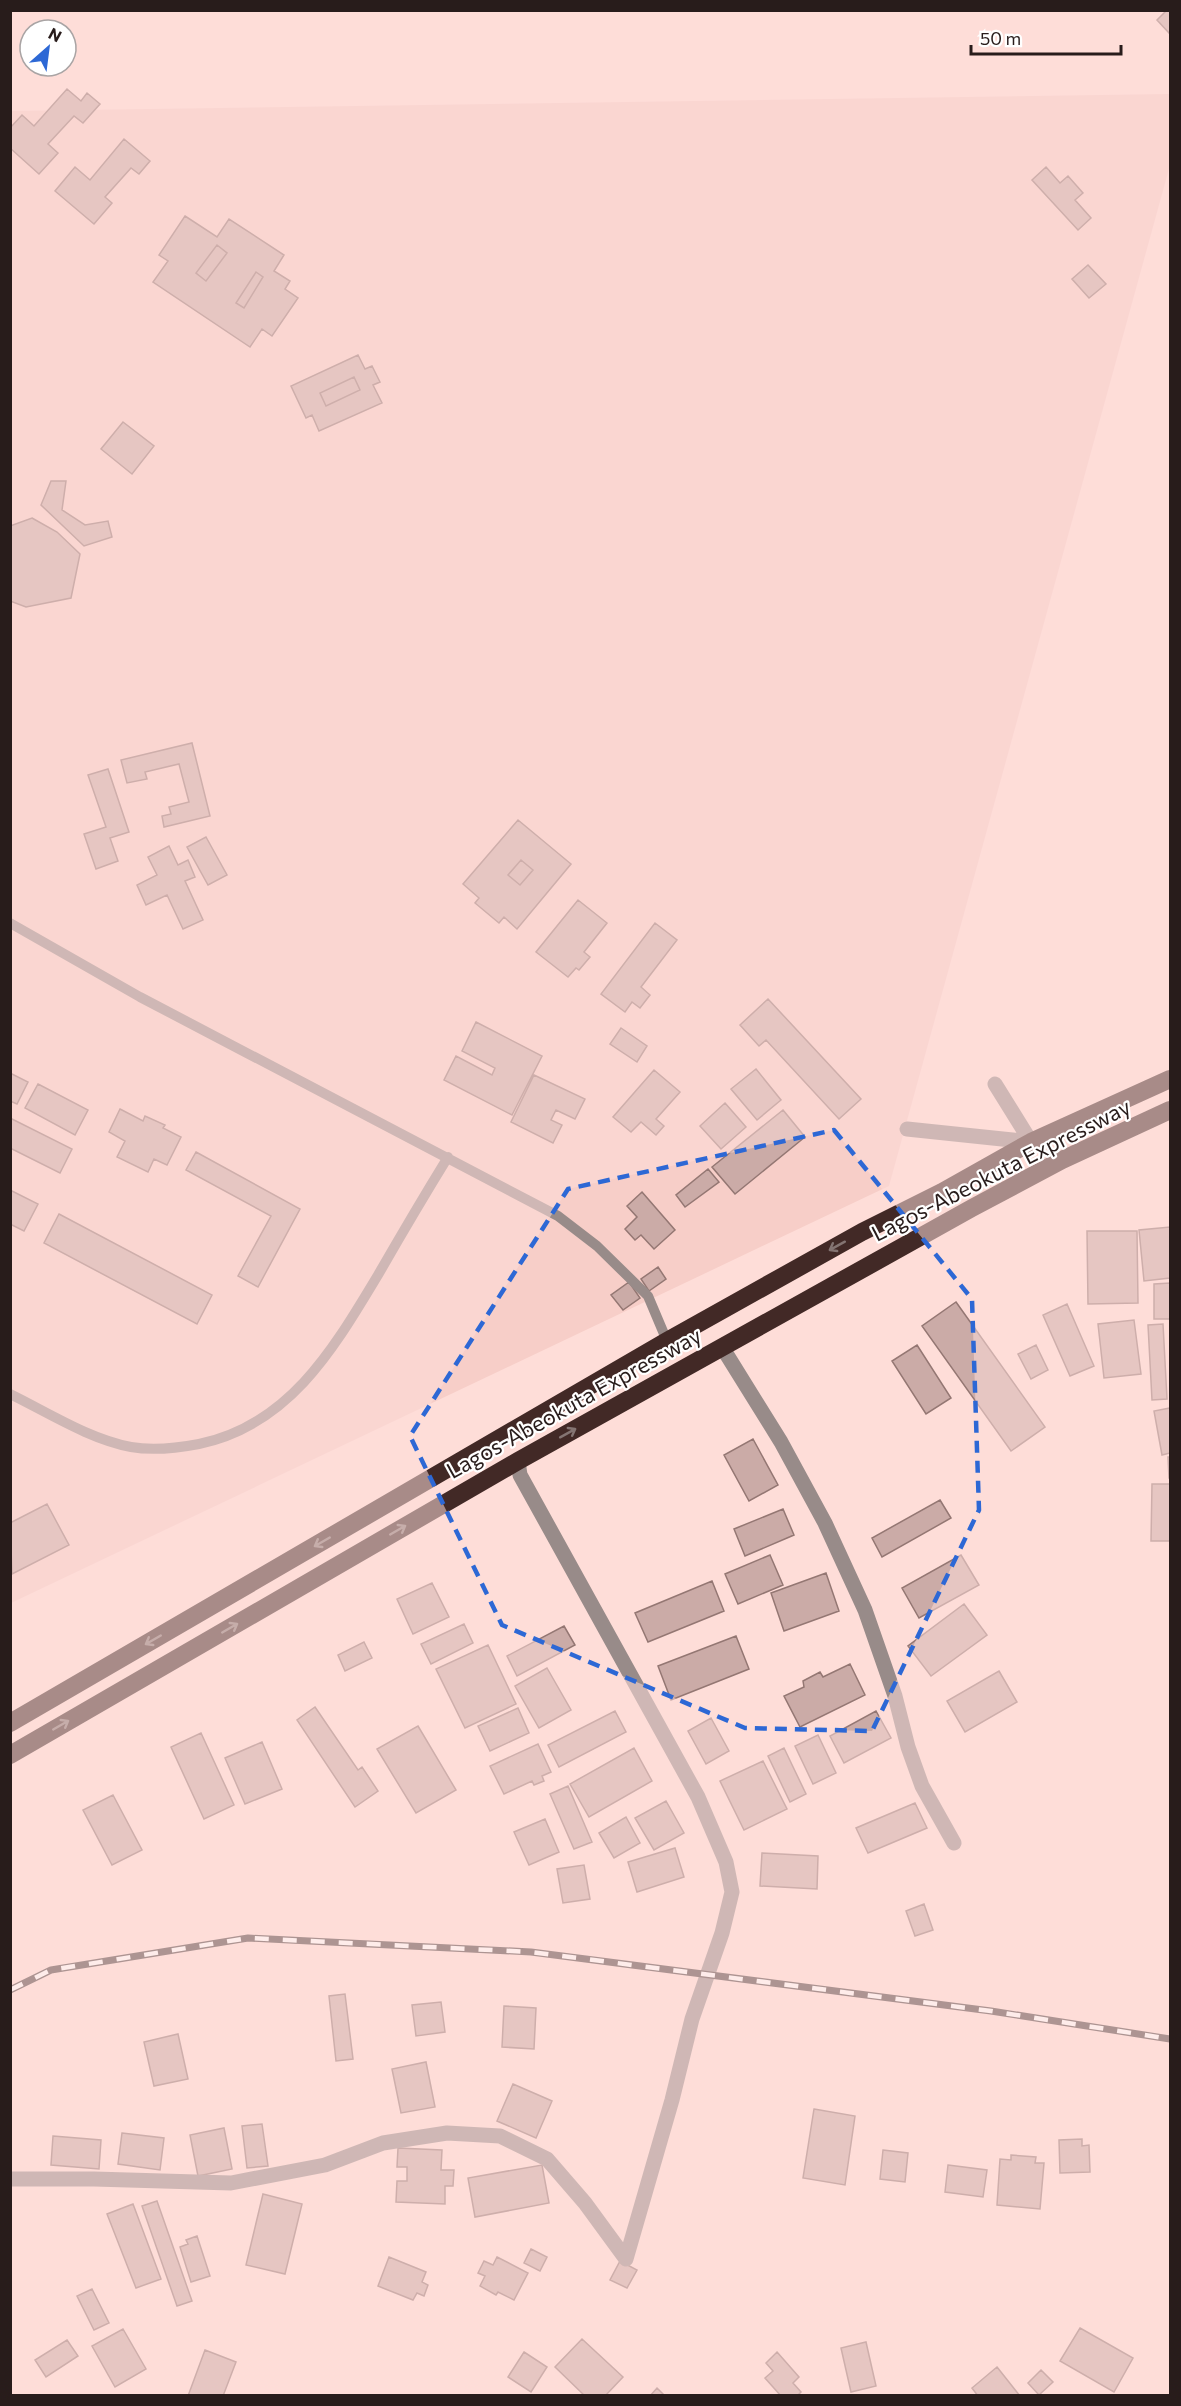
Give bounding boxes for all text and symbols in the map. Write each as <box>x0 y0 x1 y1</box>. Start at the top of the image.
north arrow <box>18 18 78 78</box>
scale bar <box>971 18 1121 56</box>
text: N <box>46 23 65 46</box>
text: 50 m <box>980 27 1021 49</box>
street label: Lagos-Abeokuta Expressway <box>867 1092 1135 1247</box>
one-way arrow <box>829 1240 846 1252</box>
street label: Lagos-Abeokuta Expressway <box>442 1321 706 1484</box>
one-way arrow <box>558 1427 576 1438</box>
one-way arrow <box>390 1523 407 1535</box>
one-way arrow <box>314 1536 331 1548</box>
one-way arrow <box>221 1621 238 1633</box>
one-way arrow <box>145 1634 162 1646</box>
one-way arrow <box>52 1719 69 1731</box>

